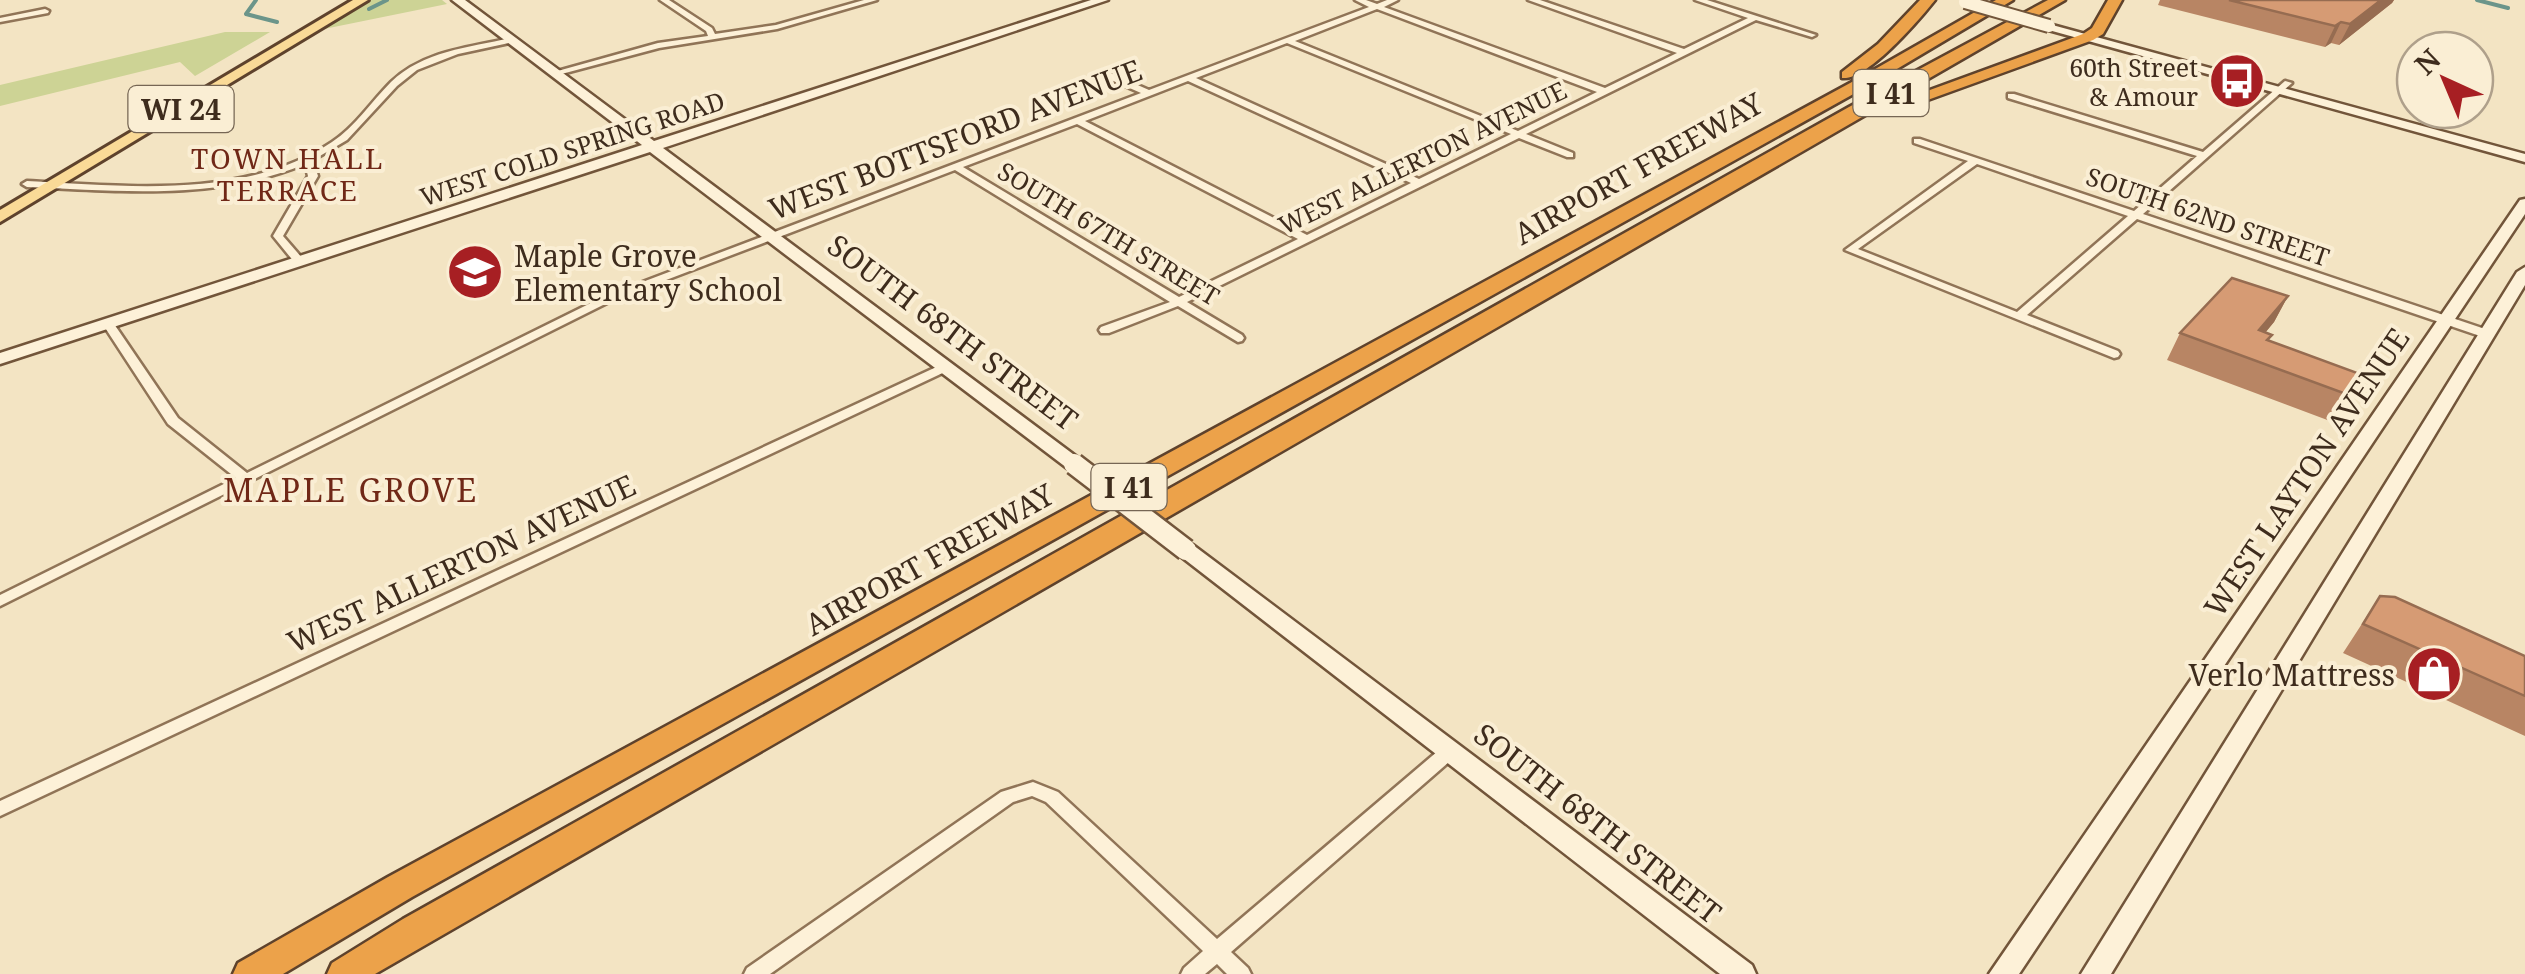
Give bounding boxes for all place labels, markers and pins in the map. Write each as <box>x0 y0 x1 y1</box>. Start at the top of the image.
place label: 60th Street & Amour <box>2069 50 2198 113</box>
bus stop icon: 60th Street & Amour <box>2207 51 2267 111</box>
place label: Maple Grove Elementary School <box>514 235 782 310</box>
school or university icon: Maple Grove Elementary School <box>445 242 505 302</box>
shop icon: Verlo Mattress <box>2404 644 2464 704</box>
place label: Verlo Mattress <box>2189 654 2395 695</box>

